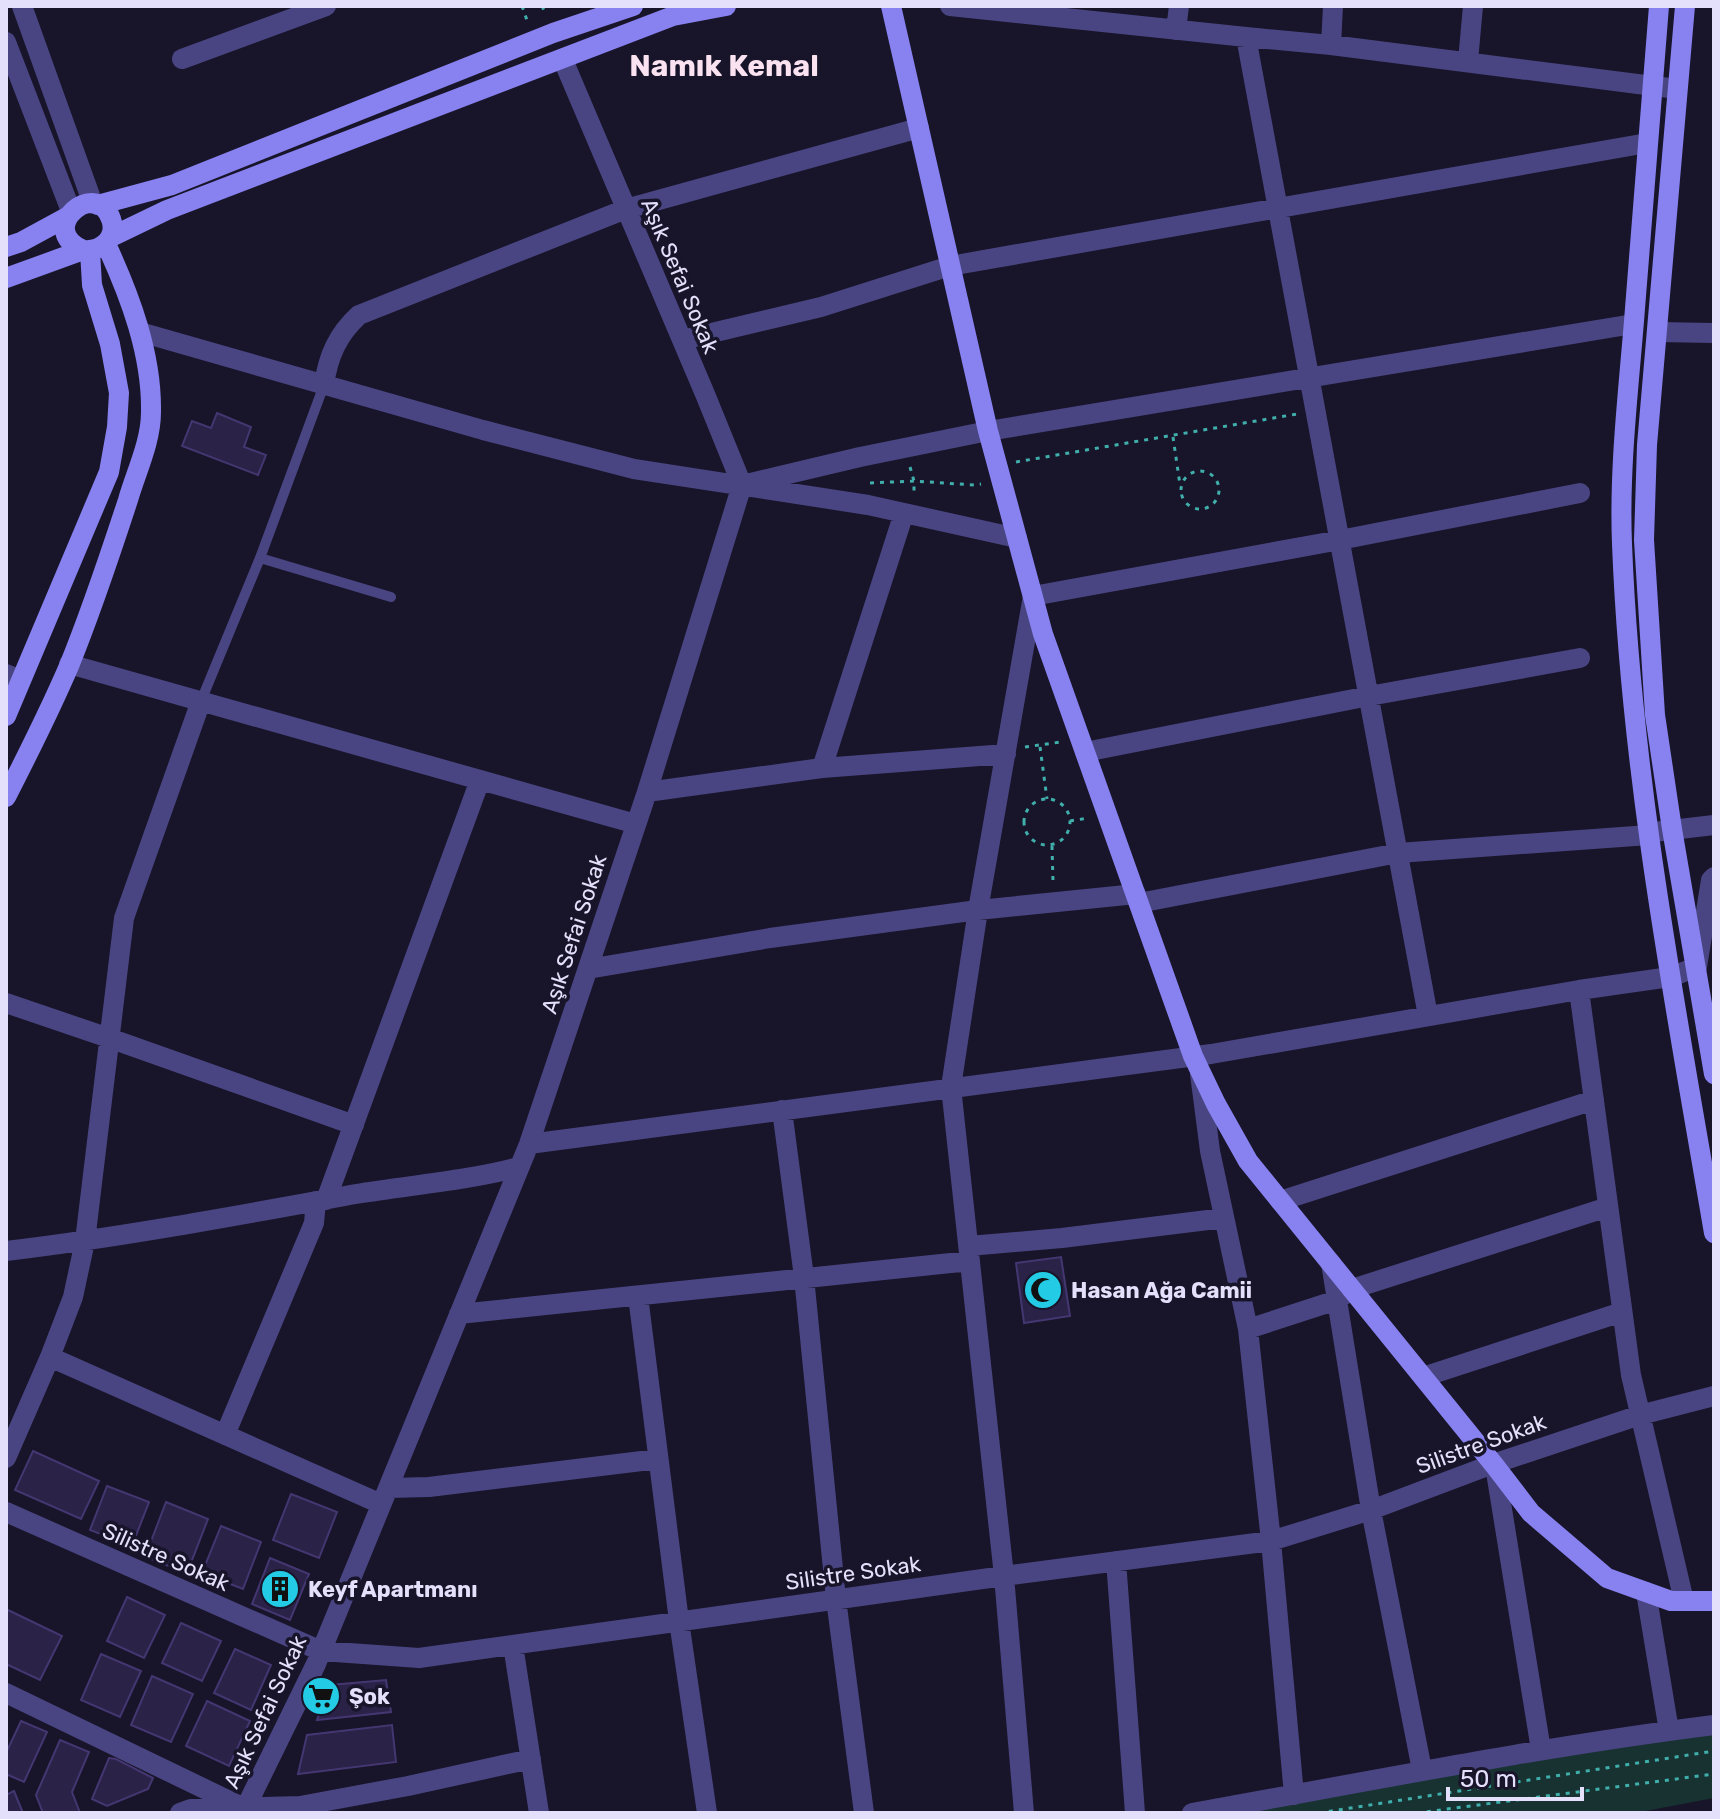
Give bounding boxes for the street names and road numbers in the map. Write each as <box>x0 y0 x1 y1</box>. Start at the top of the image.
street label: Aşık Sefai Sokak <box>635 194 725 358</box>
street label: Aşık Sefai Sokak <box>536 850 613 1017</box>
street label: Silistre Sokak <box>1412 1408 1550 1480</box>
street label: Silistre Sokak <box>98 1517 234 1597</box>
street label: Silistre Sokak <box>784 1550 923 1596</box>
street label: Aşık Sefai Sokak <box>218 1631 313 1793</box>

